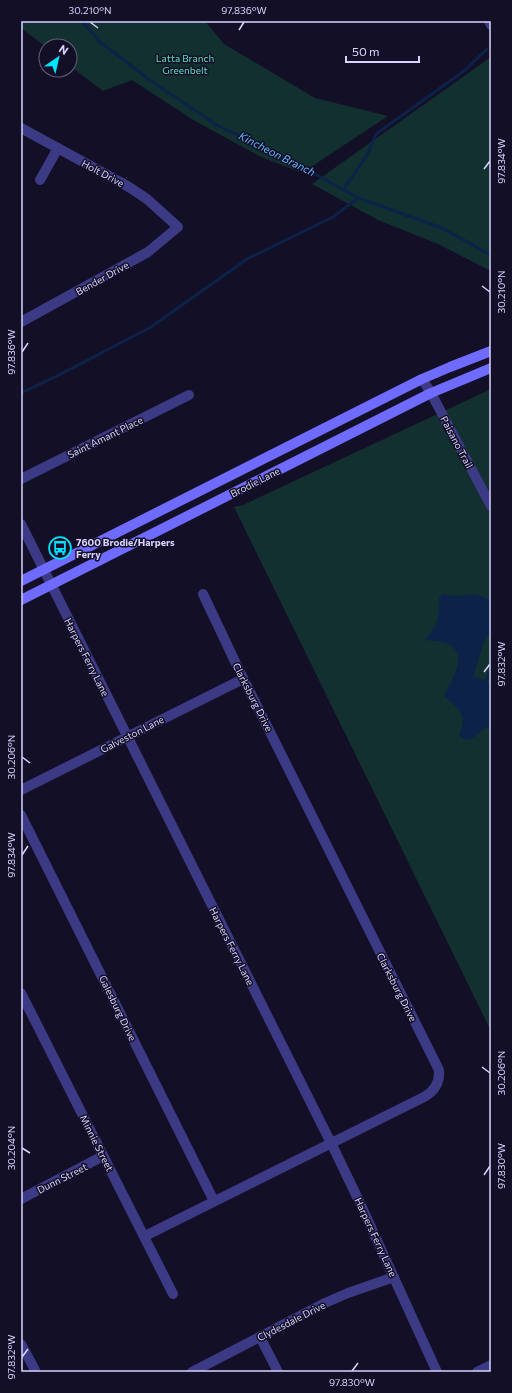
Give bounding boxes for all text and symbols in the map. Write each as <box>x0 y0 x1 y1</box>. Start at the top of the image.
text: 30.210°N <box>69 4 112 16</box>
text: 97.836°W <box>221 4 267 16</box>
north arrow <box>38 38 78 78</box>
scale bar <box>346 38 419 64</box>
text: N <box>57 42 71 57</box>
text: 50 m <box>352 44 380 58</box>
park label: Latta Branch Greenbelt <box>156 52 214 76</box>
water label: Kincheon Branch <box>237 129 318 178</box>
text: 97.834°W <box>495 138 507 184</box>
street label: Holt Drive <box>80 157 126 189</box>
street label: Bender Drive <box>73 259 131 297</box>
text: 30.210°N <box>495 271 507 314</box>
text: 97.836°W <box>5 329 17 375</box>
street label: Saint Amant Place <box>65 414 145 460</box>
street label: Paisano Trail <box>438 414 476 470</box>
street label: Brodie Lane <box>228 464 282 500</box>
bus stop icon: 7600 Brodie/Harpers Ferry <box>47 535 73 561</box>
place label: 7600 Brodie/Harpers Ferry <box>76 536 175 560</box>
street label: Harpers Ferry Lane <box>62 616 112 698</box>
text: 97.832°W <box>495 641 507 687</box>
street label: Clarksburg Drive <box>230 661 276 733</box>
street label: Galveston Lane <box>98 713 166 755</box>
text: 30.206°N <box>5 735 17 779</box>
text: 97.834°W <box>5 832 17 878</box>
street label: Harpers Ferry Lane <box>207 905 257 987</box>
street label: Clarksburg Drive <box>374 951 420 1023</box>
street label: Galesburg Drive <box>97 973 139 1043</box>
text: 30.206°N <box>495 1051 507 1095</box>
street label: Minnie Street <box>78 1113 116 1173</box>
text: 30.204°N <box>5 1126 17 1170</box>
text: 97.830°W <box>495 1143 507 1189</box>
street label: Dunn Street <box>35 1160 89 1196</box>
street label: Harpers Ferry Lane <box>352 1195 400 1279</box>
street label: Clydesdale Drive <box>255 1299 327 1343</box>
text: 97.832°W <box>5 1334 17 1380</box>
text: 97.830°W <box>329 1376 375 1388</box>

